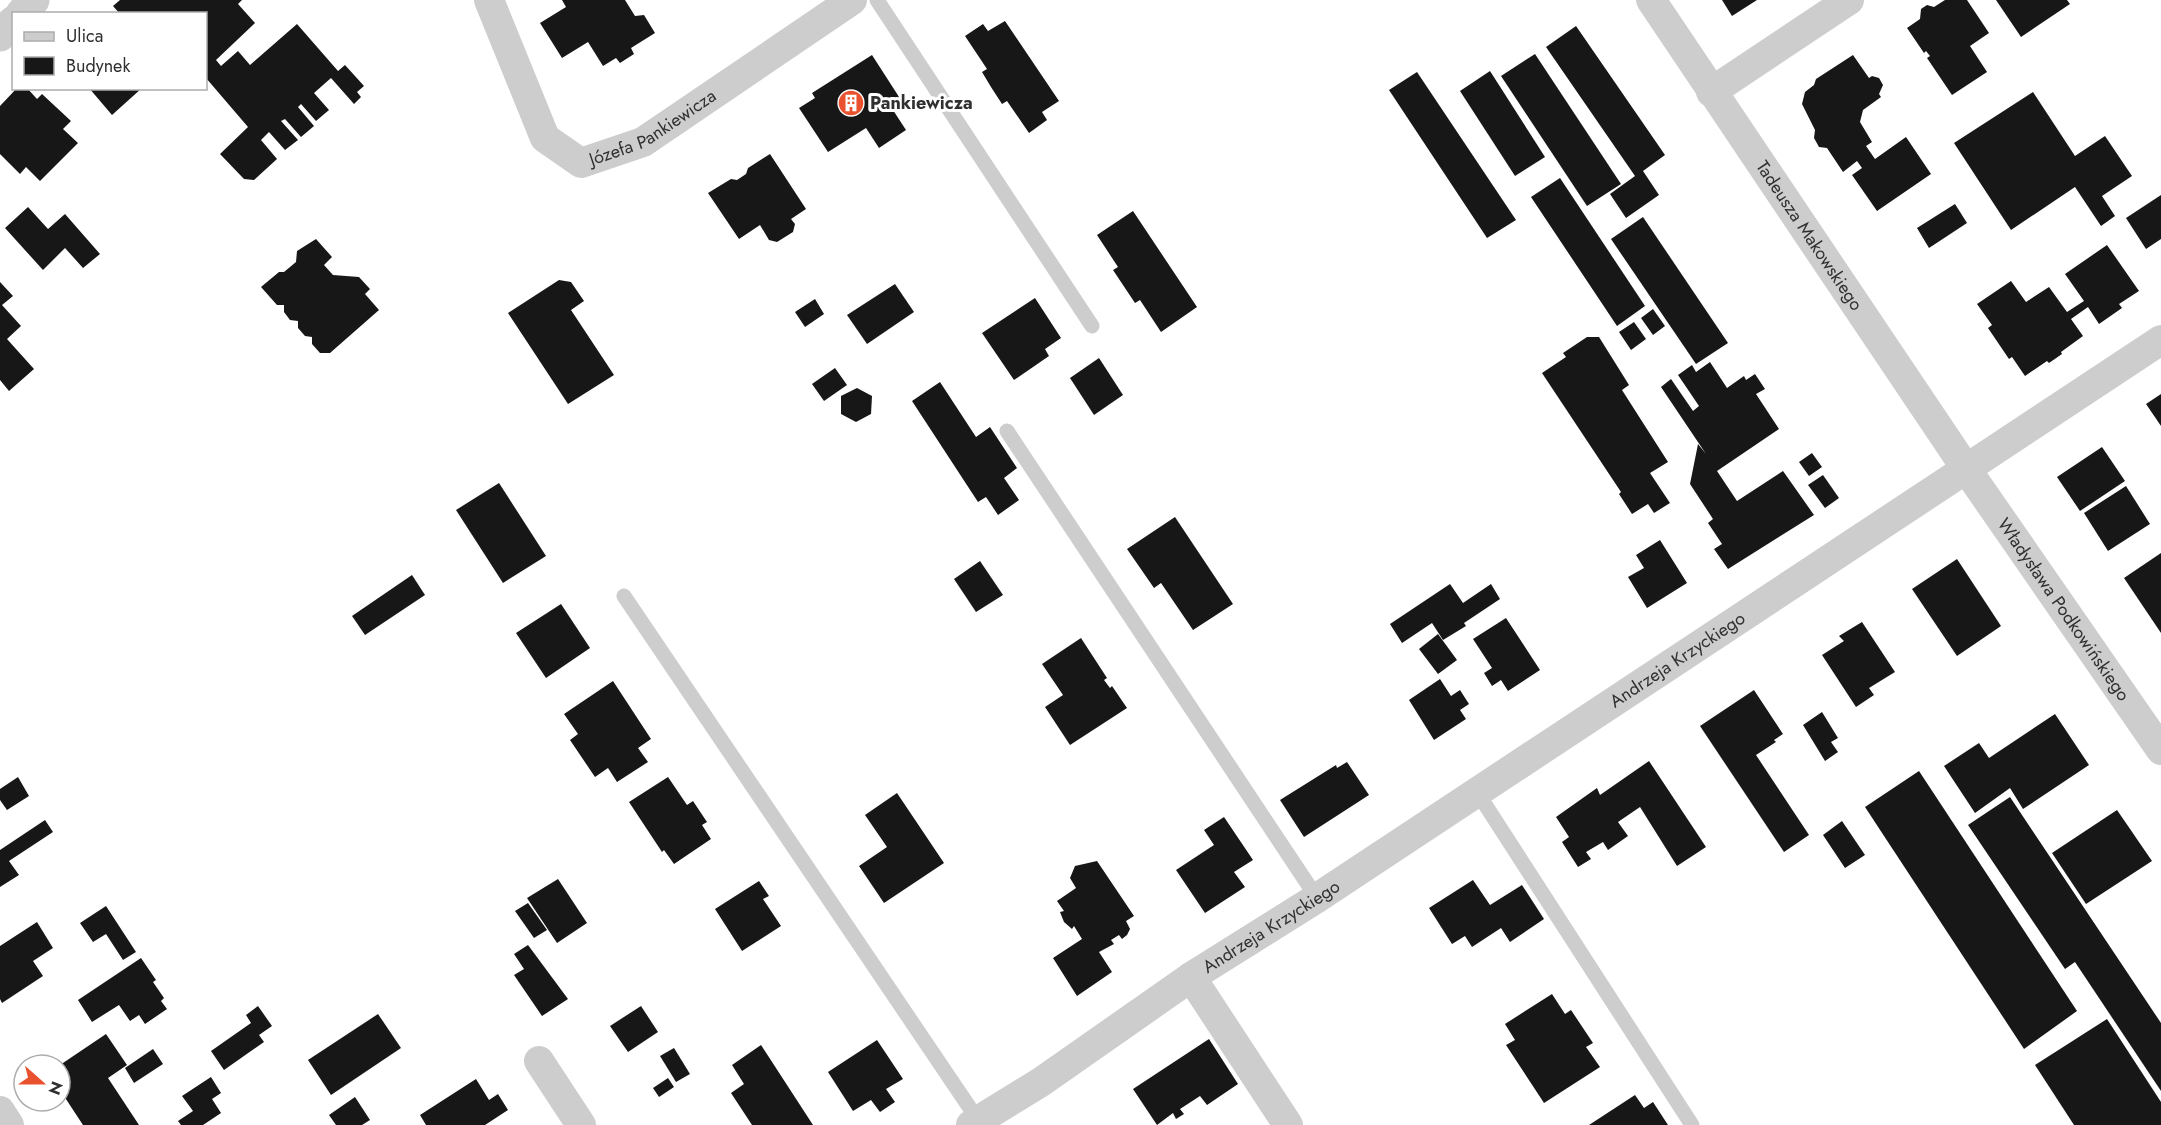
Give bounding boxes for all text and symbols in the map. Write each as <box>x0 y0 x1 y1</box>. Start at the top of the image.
legend <box>12 12 207 90</box>
text: Ulica <box>66 23 103 49</box>
text: Budynek <box>66 53 130 79</box>
street label: Józefa Pankiewicza <box>584 83 721 173</box>
building icon: Pankiewicza <box>836 88 866 118</box>
place label: Pankiewicza <box>870 90 973 116</box>
street label: Tadeusza Makowskiego <box>1750 155 1869 316</box>
street label: Władysława Podkowińskiego <box>1991 513 2136 706</box>
street label: Andrzeja Krzyckiego <box>1604 605 1751 714</box>
street label: Andrzeja Krzyckiego <box>1197 873 1345 980</box>
north arrow <box>12 1053 72 1113</box>
text: N <box>43 1078 69 1098</box>

